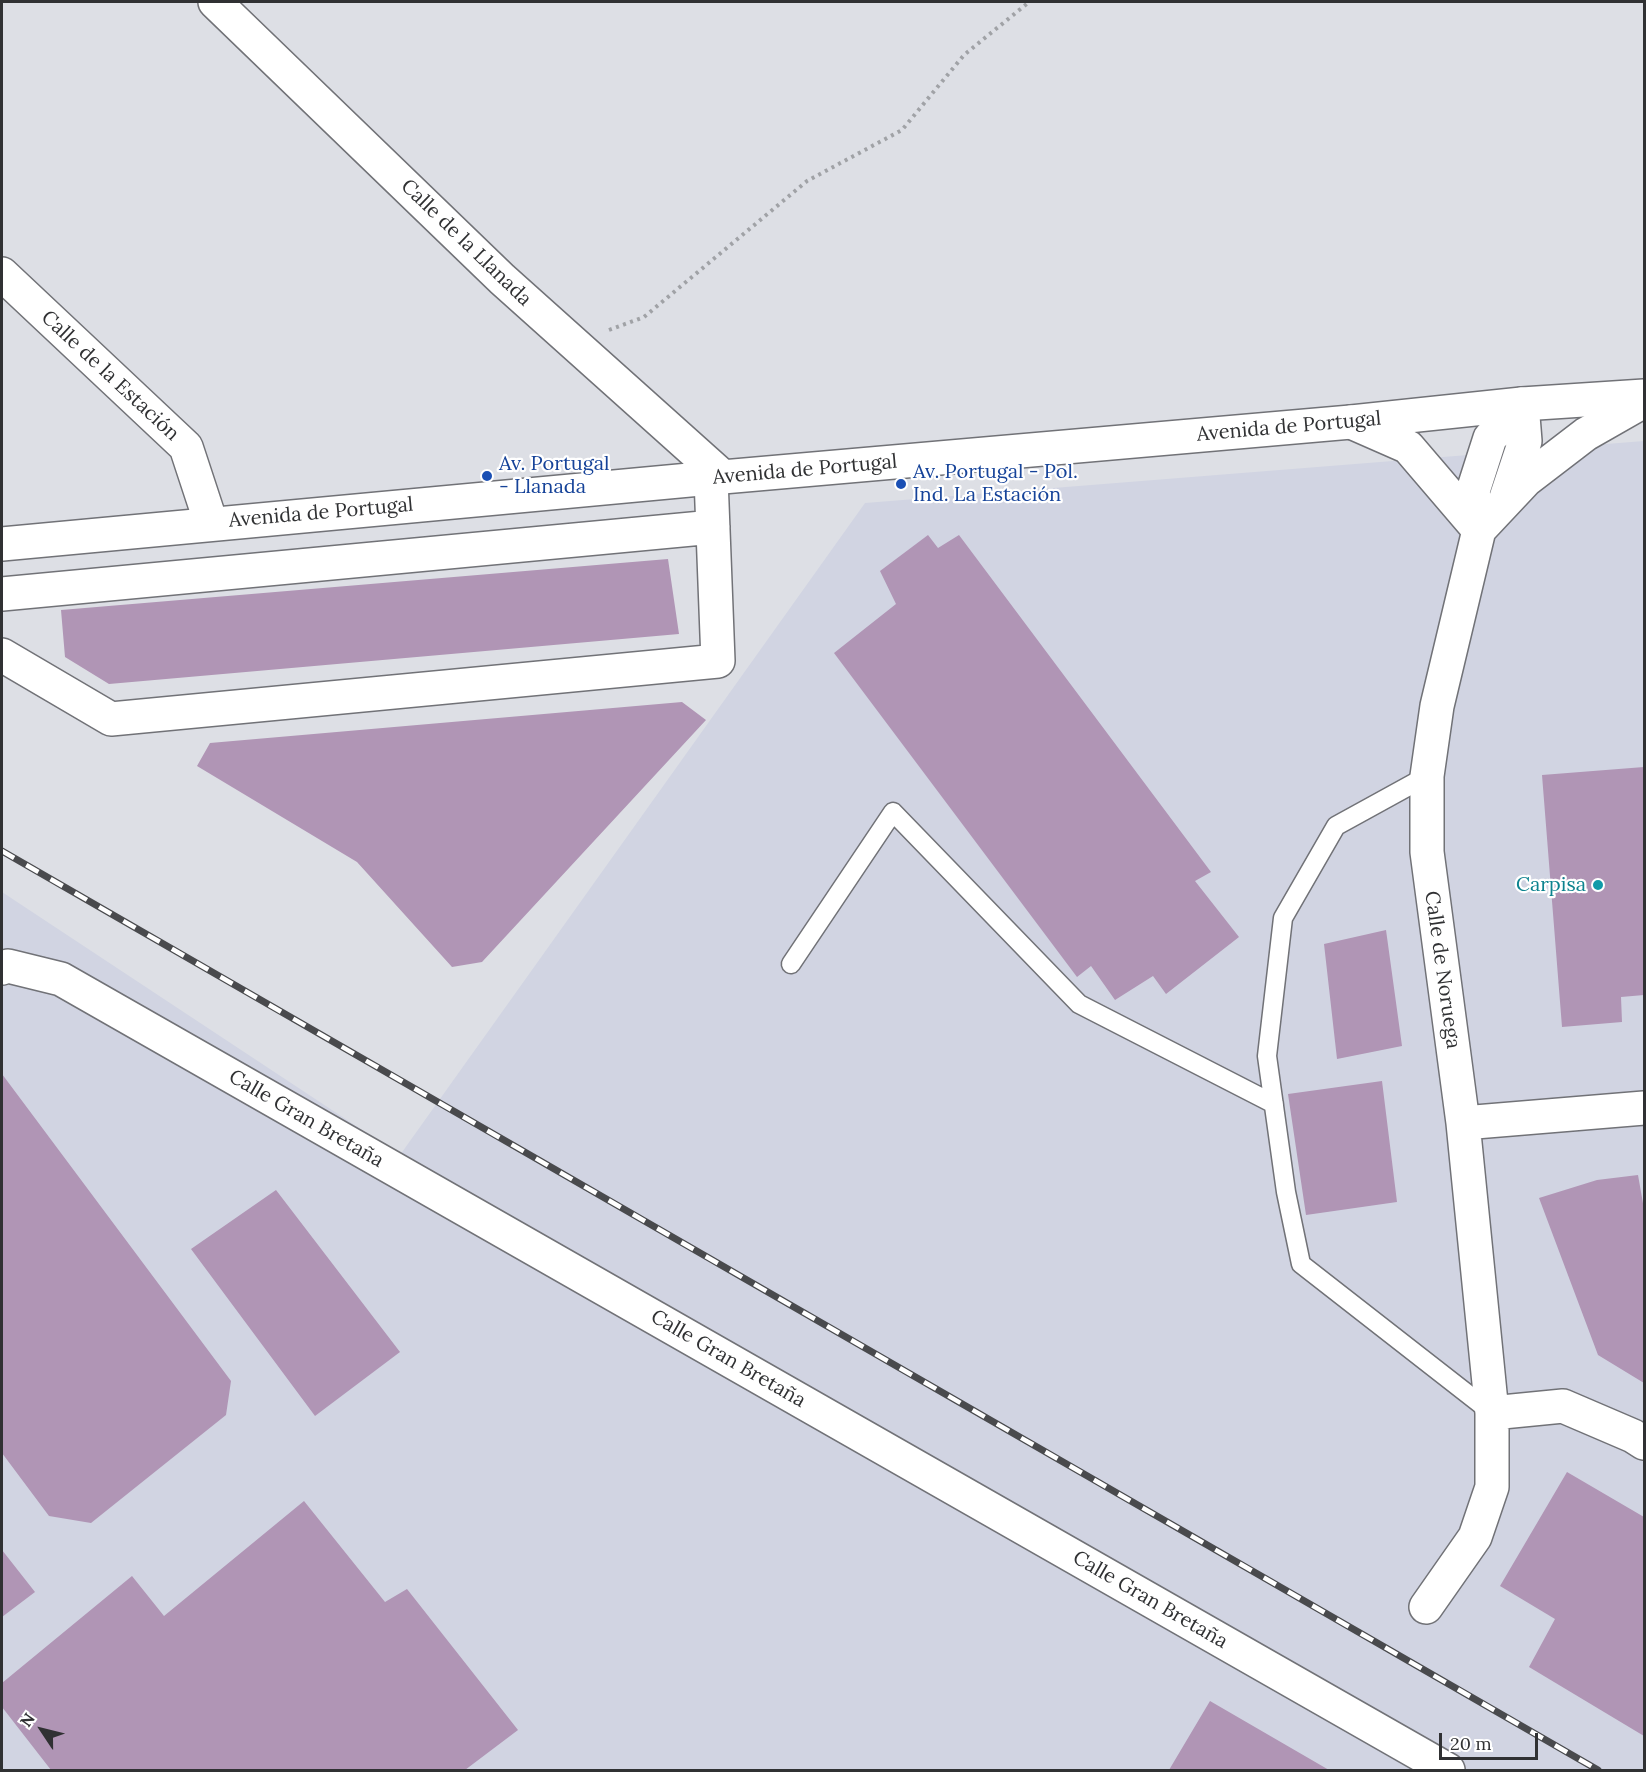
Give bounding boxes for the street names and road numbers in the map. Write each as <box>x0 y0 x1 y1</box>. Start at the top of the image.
street label: Calle de la Llanada <box>396 174 536 312</box>
street label: Calle de la Estación <box>36 306 184 446</box>
street label: Avenida de Portugal <box>1196 407 1382 447</box>
street label: Avenida de Portugal <box>712 450 898 490</box>
street label: Avenida de Portugal <box>228 493 414 533</box>
street label: Calle de Noruega <box>1419 890 1465 1050</box>
street label: Calle Gran Bretaña <box>224 1065 388 1173</box>
street label: Calle Gran Bretaña <box>646 1305 810 1413</box>
street label: Calle Gran Bretaña <box>1068 1546 1232 1654</box>

